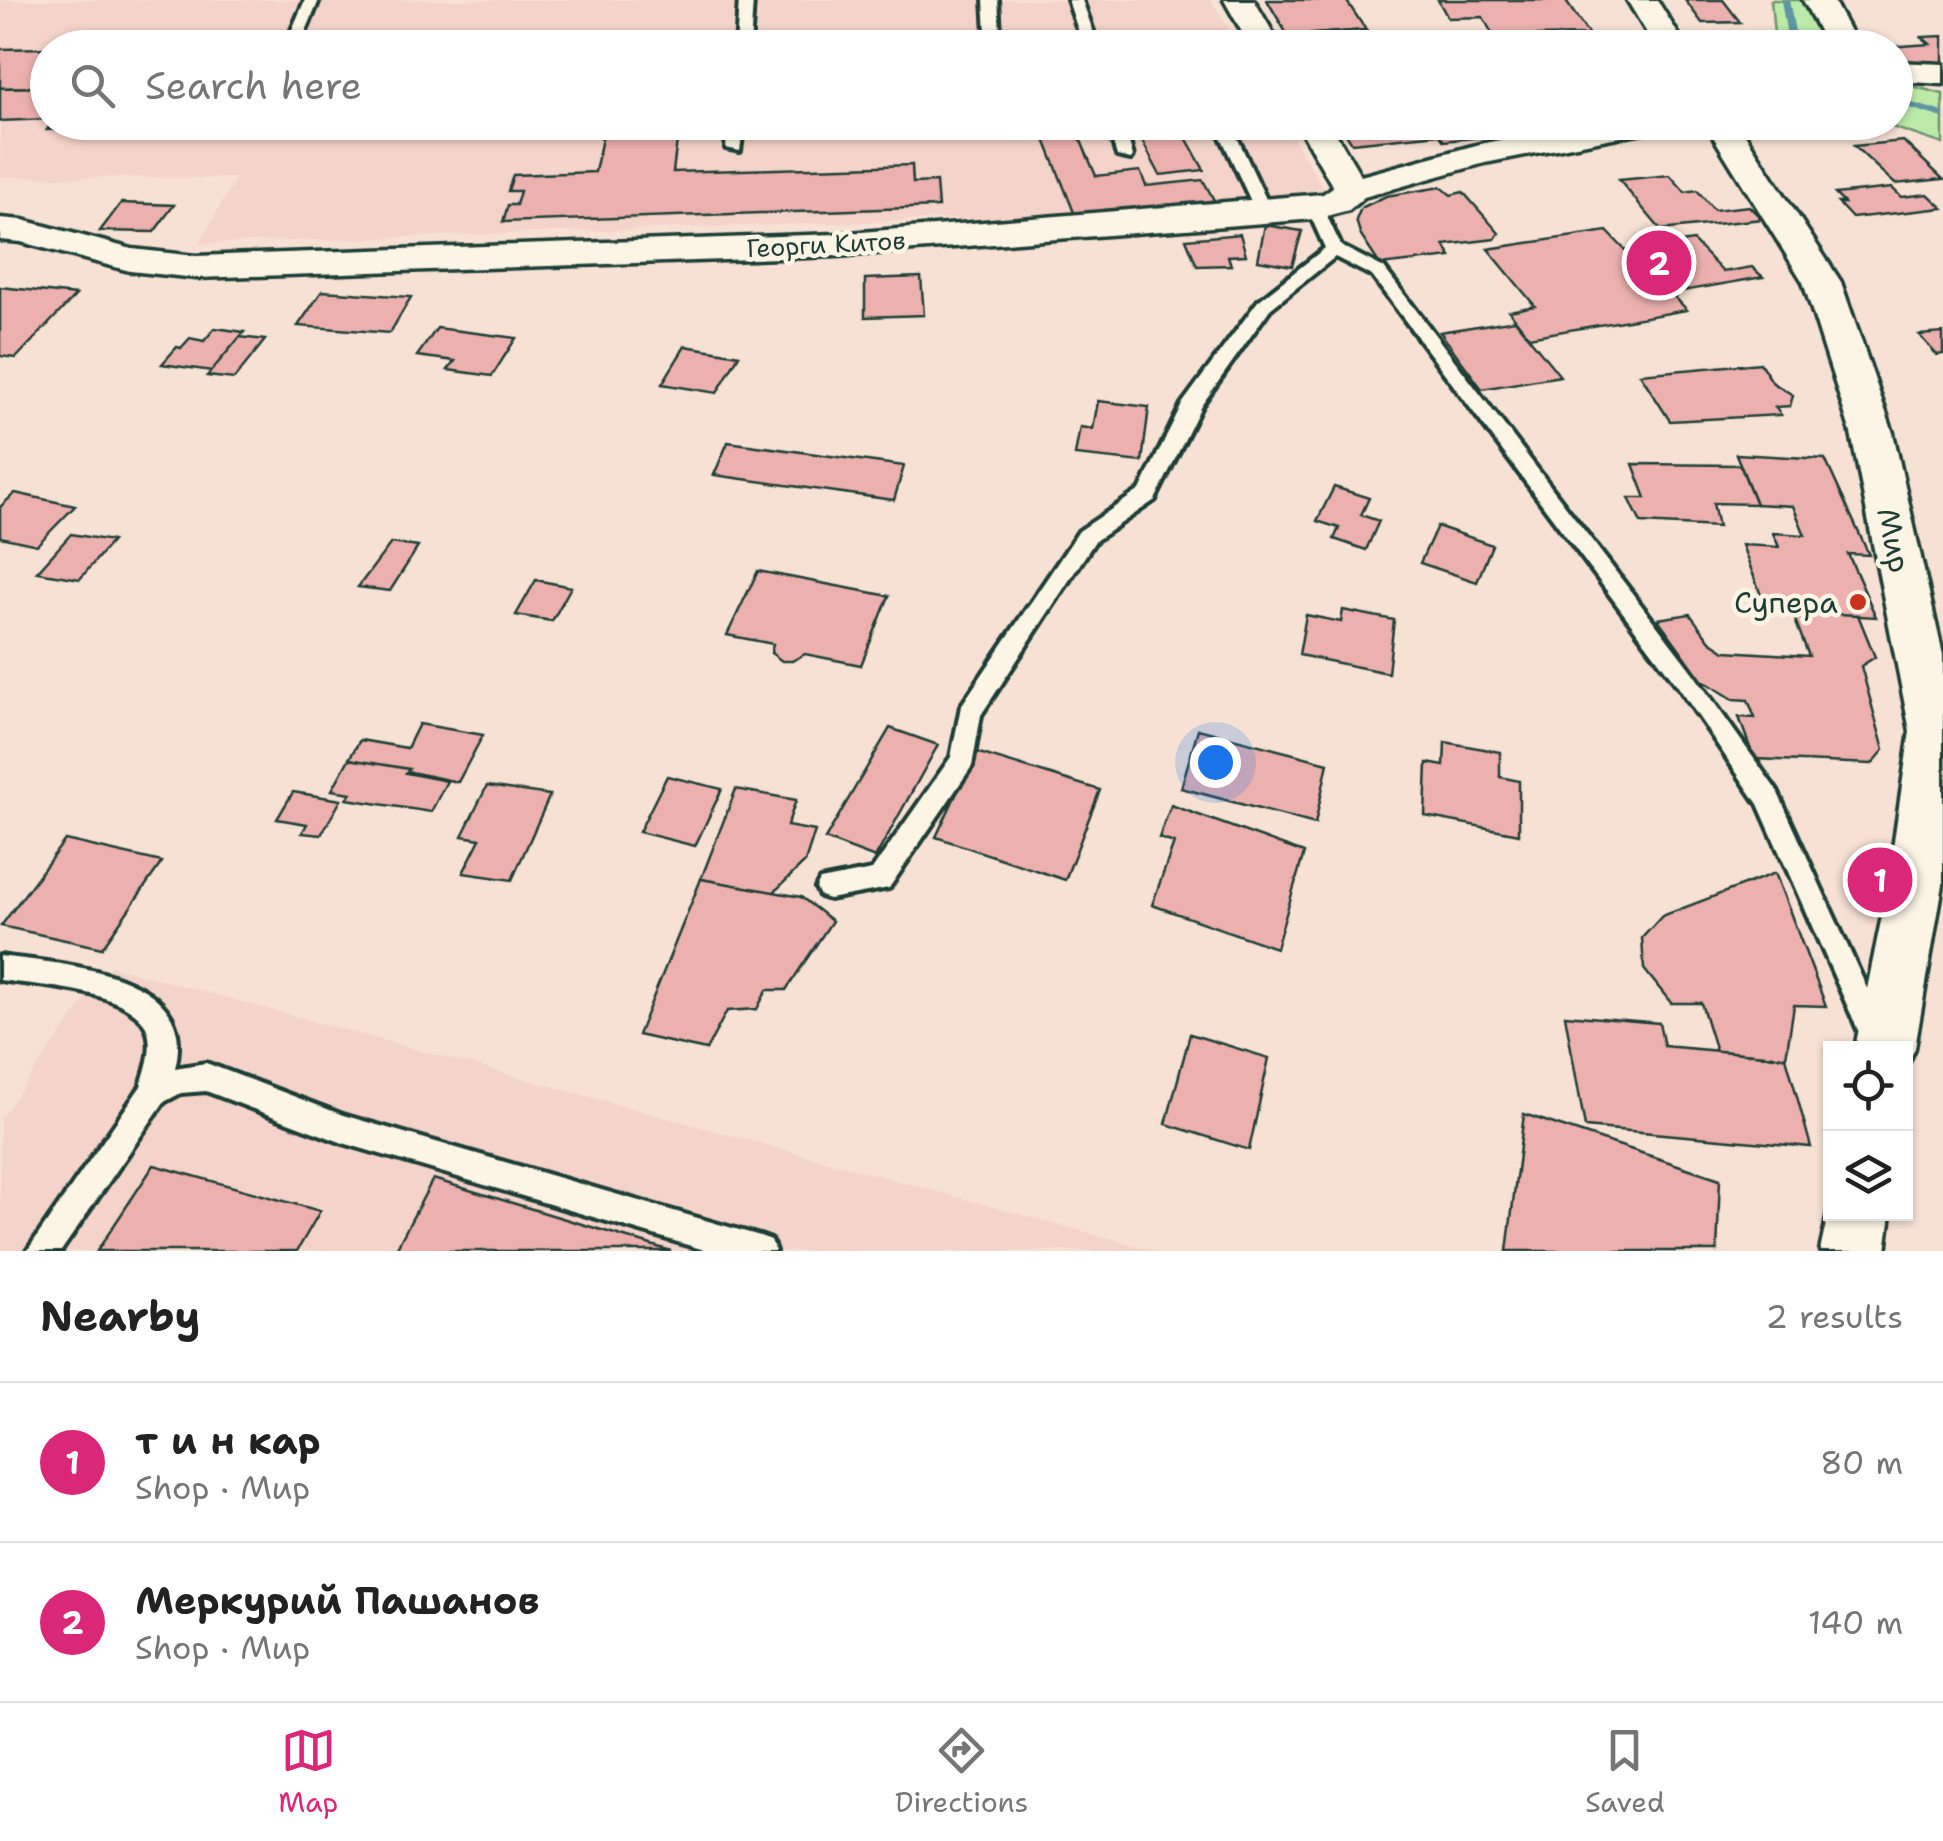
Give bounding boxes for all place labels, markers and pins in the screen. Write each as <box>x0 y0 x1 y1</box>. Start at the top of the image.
pin: 2 <box>1626 226 1692 300</box>
place label: Супера <box>1734 582 1838 623</box>
marker: Супера <box>1847 591 1869 613</box>
pin: 1 <box>1848 842 1912 918</box>

